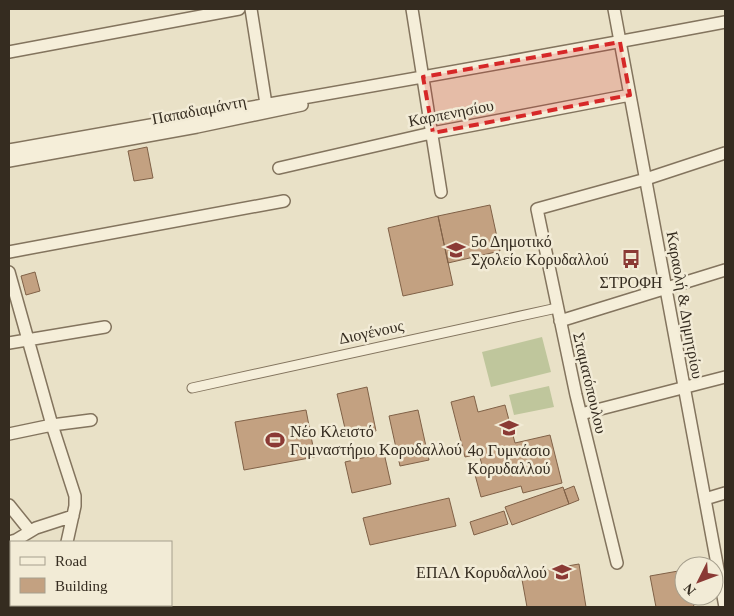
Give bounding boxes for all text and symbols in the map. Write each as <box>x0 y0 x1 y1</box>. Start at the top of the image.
street label: Παπαδιαμάντη <box>150 93 248 128</box>
street label: Καρπενησίου <box>407 96 495 131</box>
street label: Καραολή & Δημητρίου <box>663 230 706 380</box>
place label: 5ο Δημοτικό Σχολείο Κορυδαλλού <box>471 233 609 269</box>
school or university icon: 5ο Δημοτικό Σχολείο Κορυδαλλού <box>445 239 467 261</box>
bus stop icon: ΣΤΡΟΦΗ <box>620 248 642 270</box>
place label: ΣΤΡΟΦΗ <box>600 274 663 291</box>
street label: Διογένους <box>337 317 406 348</box>
street label: Σταματόπουλου <box>569 331 610 435</box>
school or university icon: 4ο Γυμνάσιο Κορυδαλλού <box>498 417 520 439</box>
place label: Νέο Κλειστό Γυμναστήριο Κορυδαλλού <box>290 423 462 459</box>
sports icon: Νέο Κλειστό Γυμναστήριο Κορυδαλλού <box>264 429 286 451</box>
place label: 4ο Γυμνάσιο Κορυδαλλού <box>468 442 550 478</box>
legend <box>10 541 172 606</box>
text: Road <box>55 553 87 569</box>
north arrow <box>674 556 724 606</box>
school or university icon: ΕΠΑΛ Κορυδαλλού <box>551 561 573 583</box>
place label: ΕΠΑΛ Κορυδαλλού <box>416 564 547 582</box>
text: Building <box>55 578 108 594</box>
text: N <box>681 581 699 598</box>

